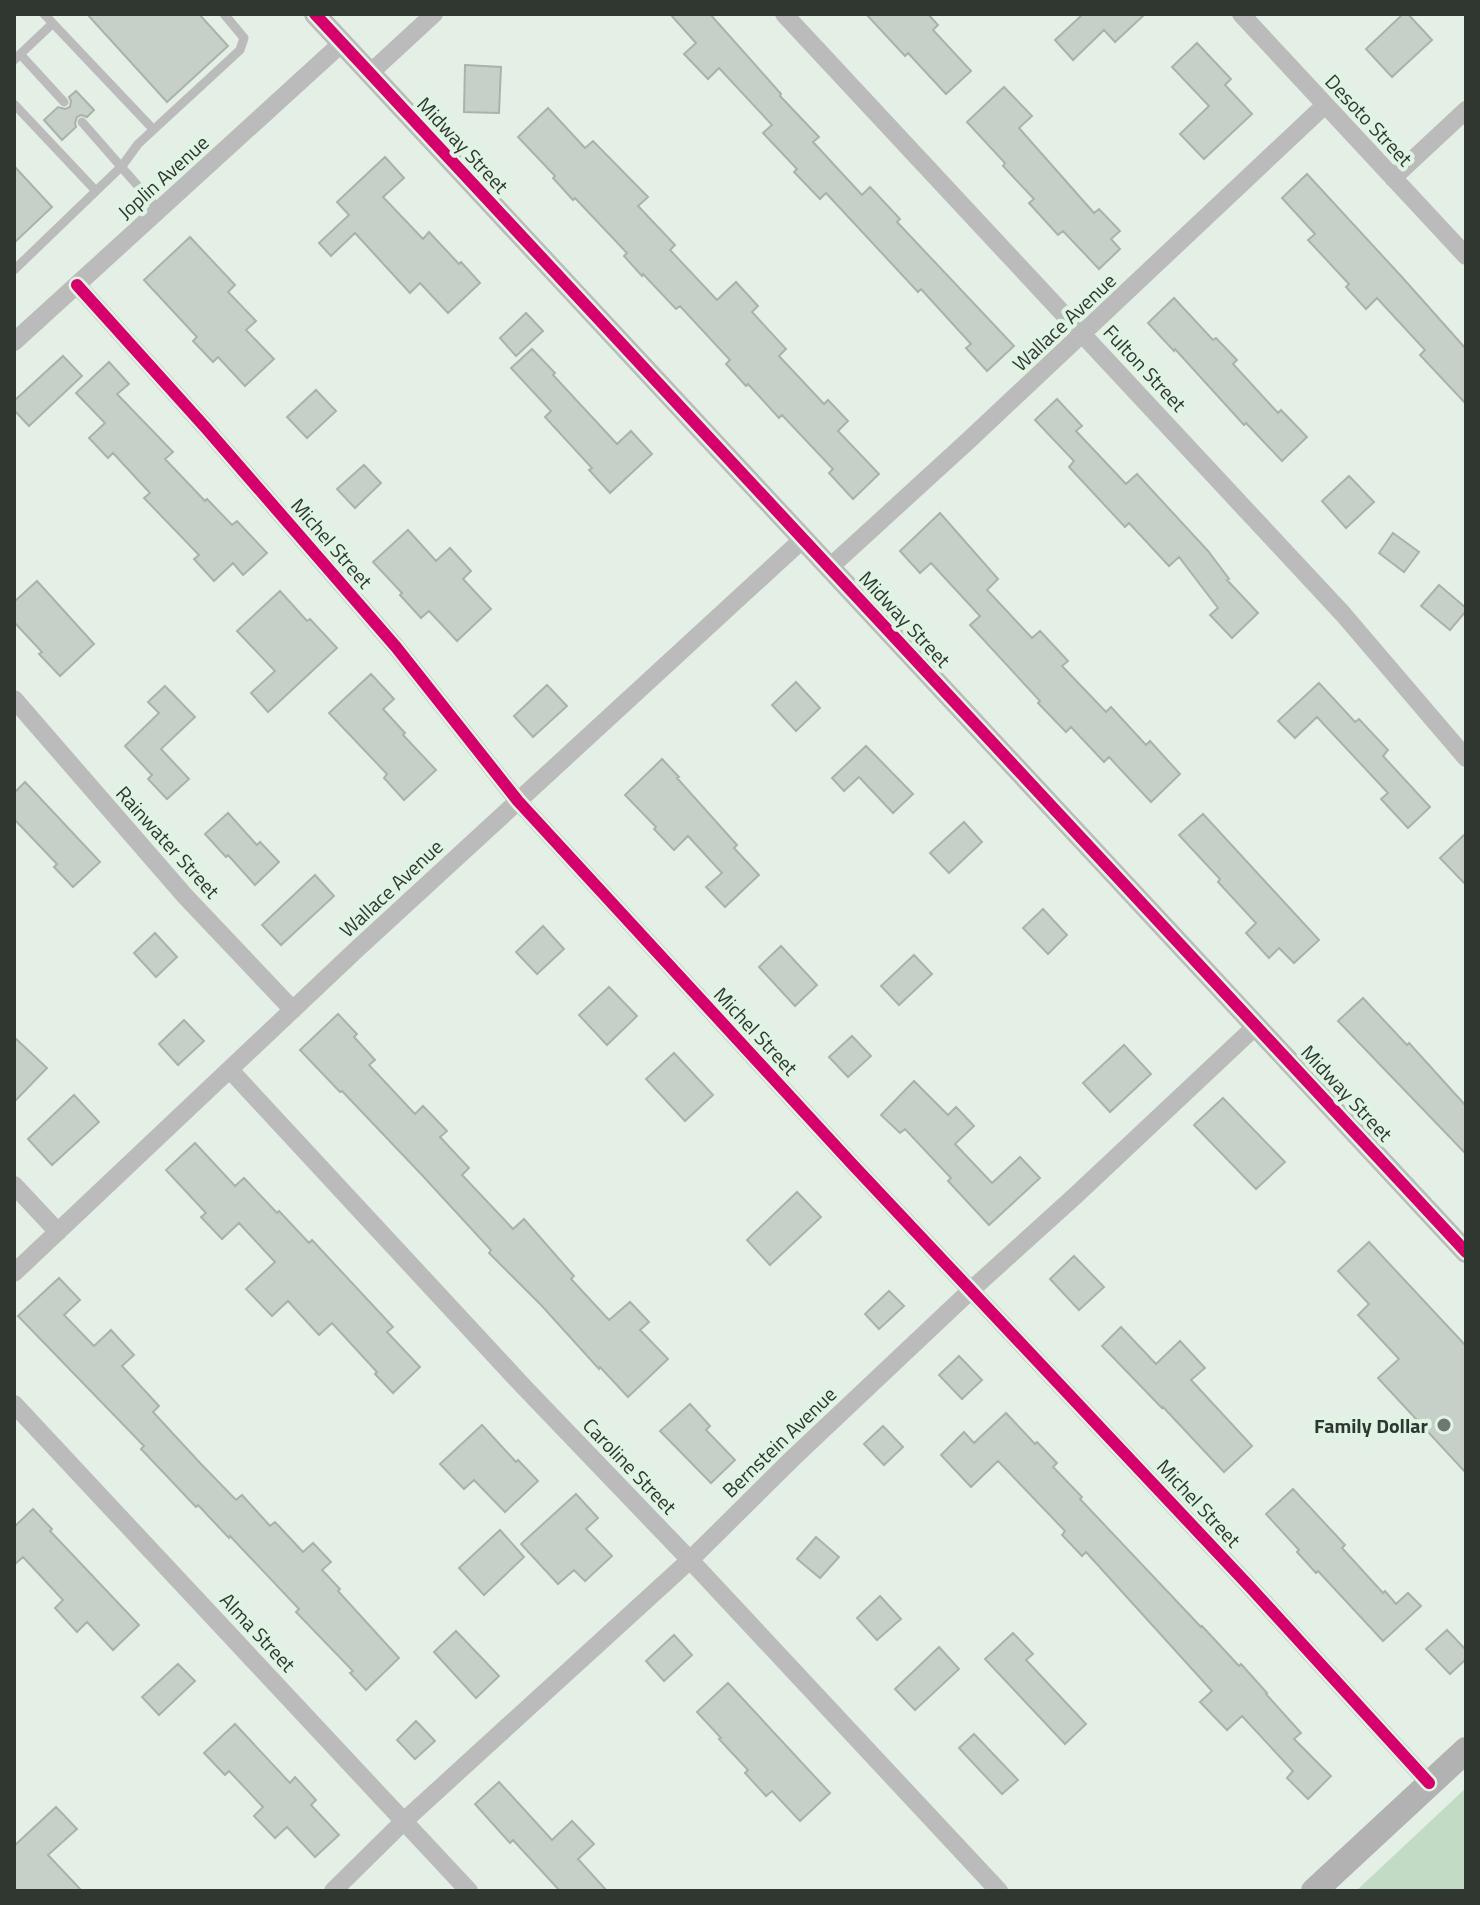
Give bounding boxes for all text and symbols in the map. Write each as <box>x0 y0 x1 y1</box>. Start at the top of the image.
street label: Desoto Street <box>1318 67 1420 173</box>
street label: Midway Street <box>410 90 516 200</box>
street label: Joplin Avenue <box>110 128 216 226</box>
street label: Wallace Avenue <box>1005 266 1123 378</box>
street label: Fulton Street <box>1096 317 1194 419</box>
street label: Michel Street <box>284 491 380 595</box>
street label: Midway Street <box>852 564 958 674</box>
street label: Rainwater Street <box>109 779 227 905</box>
street label: Wallace Avenue <box>332 832 450 944</box>
street label: Michel Street <box>707 980 805 1082</box>
street label: Midway Street <box>1294 1038 1400 1148</box>
street label: Bernstein Avenue <box>715 1379 843 1505</box>
place label: Family Dollar <box>1314 1410 1429 1441</box>
street label: Caroline Street <box>576 1411 684 1521</box>
marker: Family Dollar <box>1435 1416 1453 1434</box>
street label: Michel Street <box>1150 1452 1248 1554</box>
street label: Alma Street <box>213 1585 303 1679</box>

